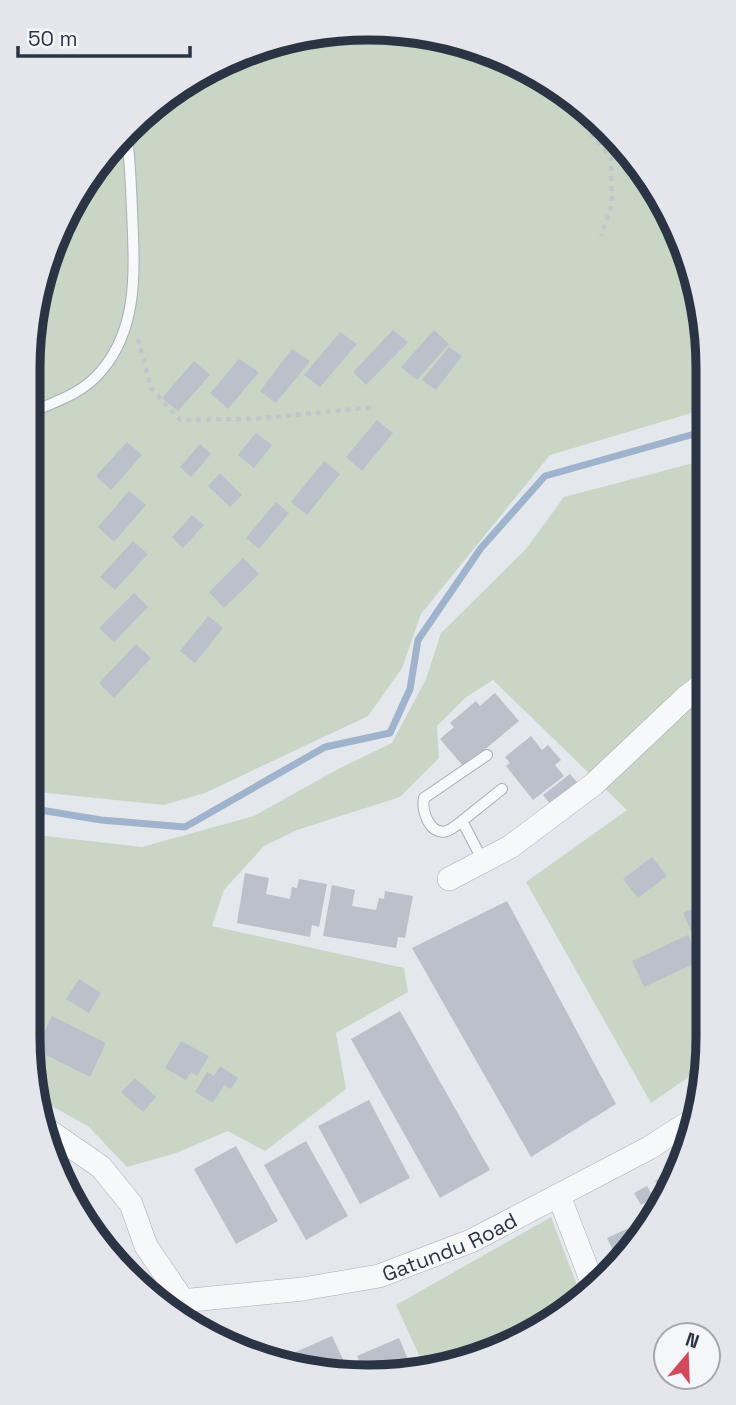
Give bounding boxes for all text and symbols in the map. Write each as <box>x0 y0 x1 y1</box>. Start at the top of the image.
scale bar <box>18 14 189 58</box>
text: 50 m <box>28 25 78 52</box>
street label: Gatundu Road <box>378 1206 521 1287</box>
north arrow <box>652 1321 722 1391</box>
text: N <box>682 1327 702 1354</box>

